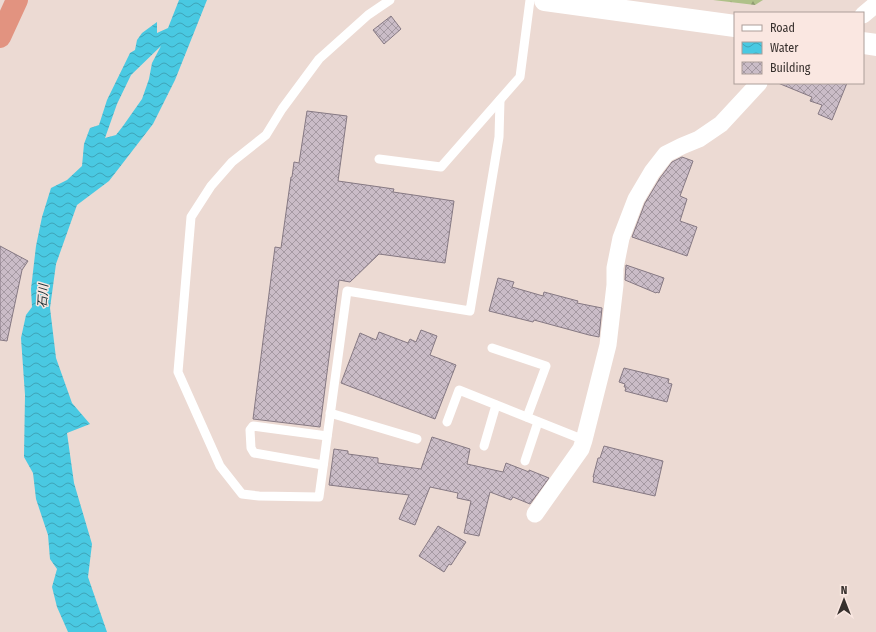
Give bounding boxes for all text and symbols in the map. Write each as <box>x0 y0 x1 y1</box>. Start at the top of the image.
legend <box>734 12 864 84</box>
text: Road <box>770 21 795 35</box>
text: Water <box>770 41 799 55</box>
text: Building <box>770 61 811 75</box>
water label: 石川 <box>35 282 51 308</box>
north arrow <box>824 580 864 620</box>
text: N <box>841 584 847 597</box>

